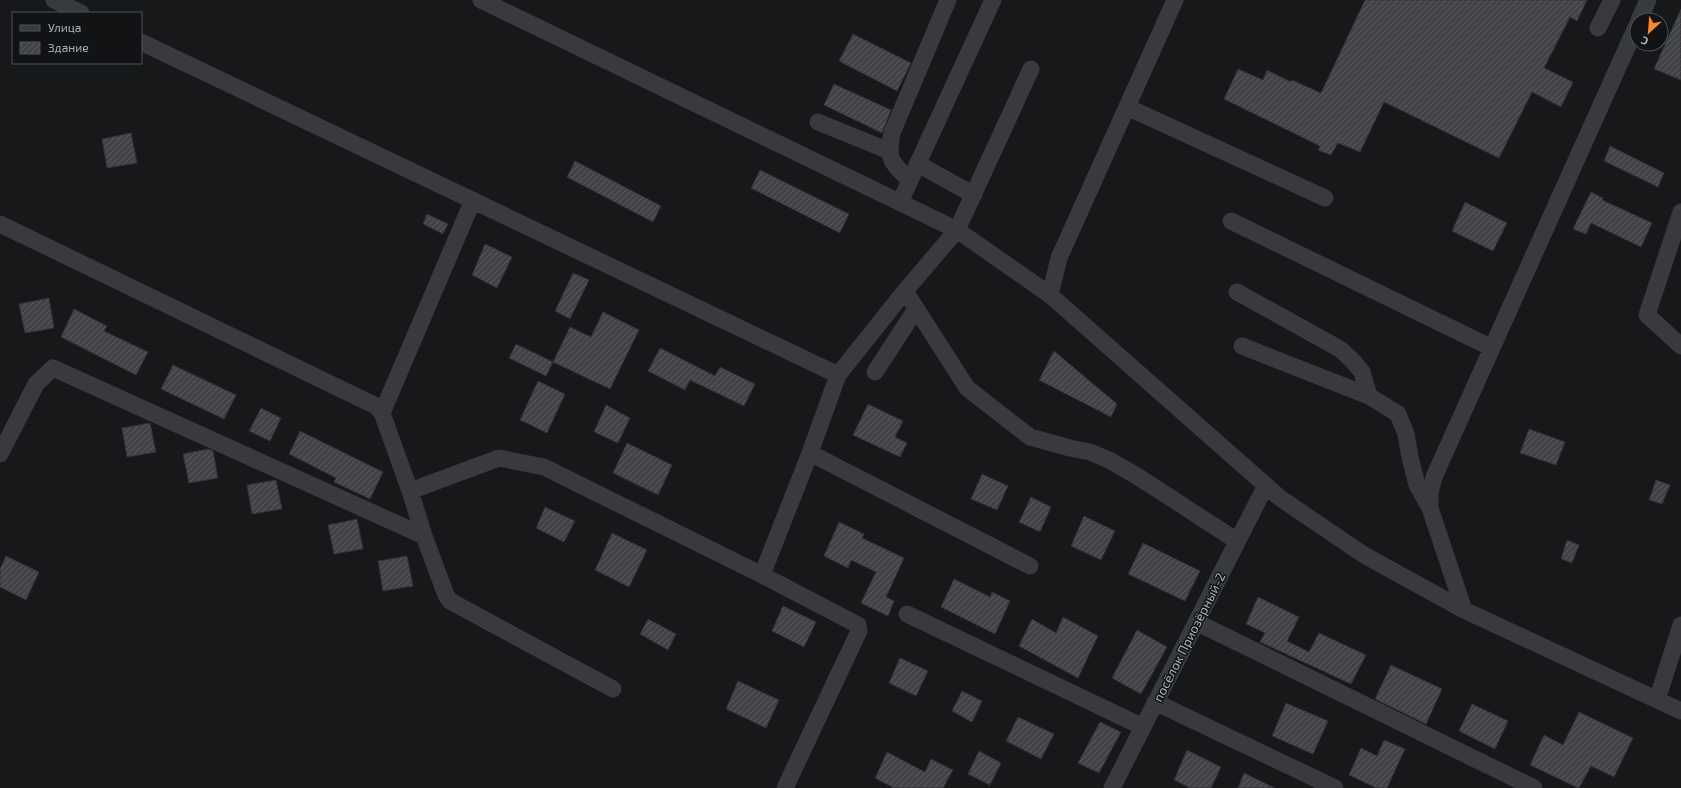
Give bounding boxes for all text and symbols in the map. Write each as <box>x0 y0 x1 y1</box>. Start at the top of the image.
legend <box>12 12 142 64</box>
north arrow <box>1629 12 1669 52</box>
text: Улица <box>48 20 81 34</box>
text: С <box>1638 34 1650 49</box>
text: Здание <box>48 40 89 54</box>
street label: посёлок Приозёрный-2 <box>1149 570 1229 704</box>

